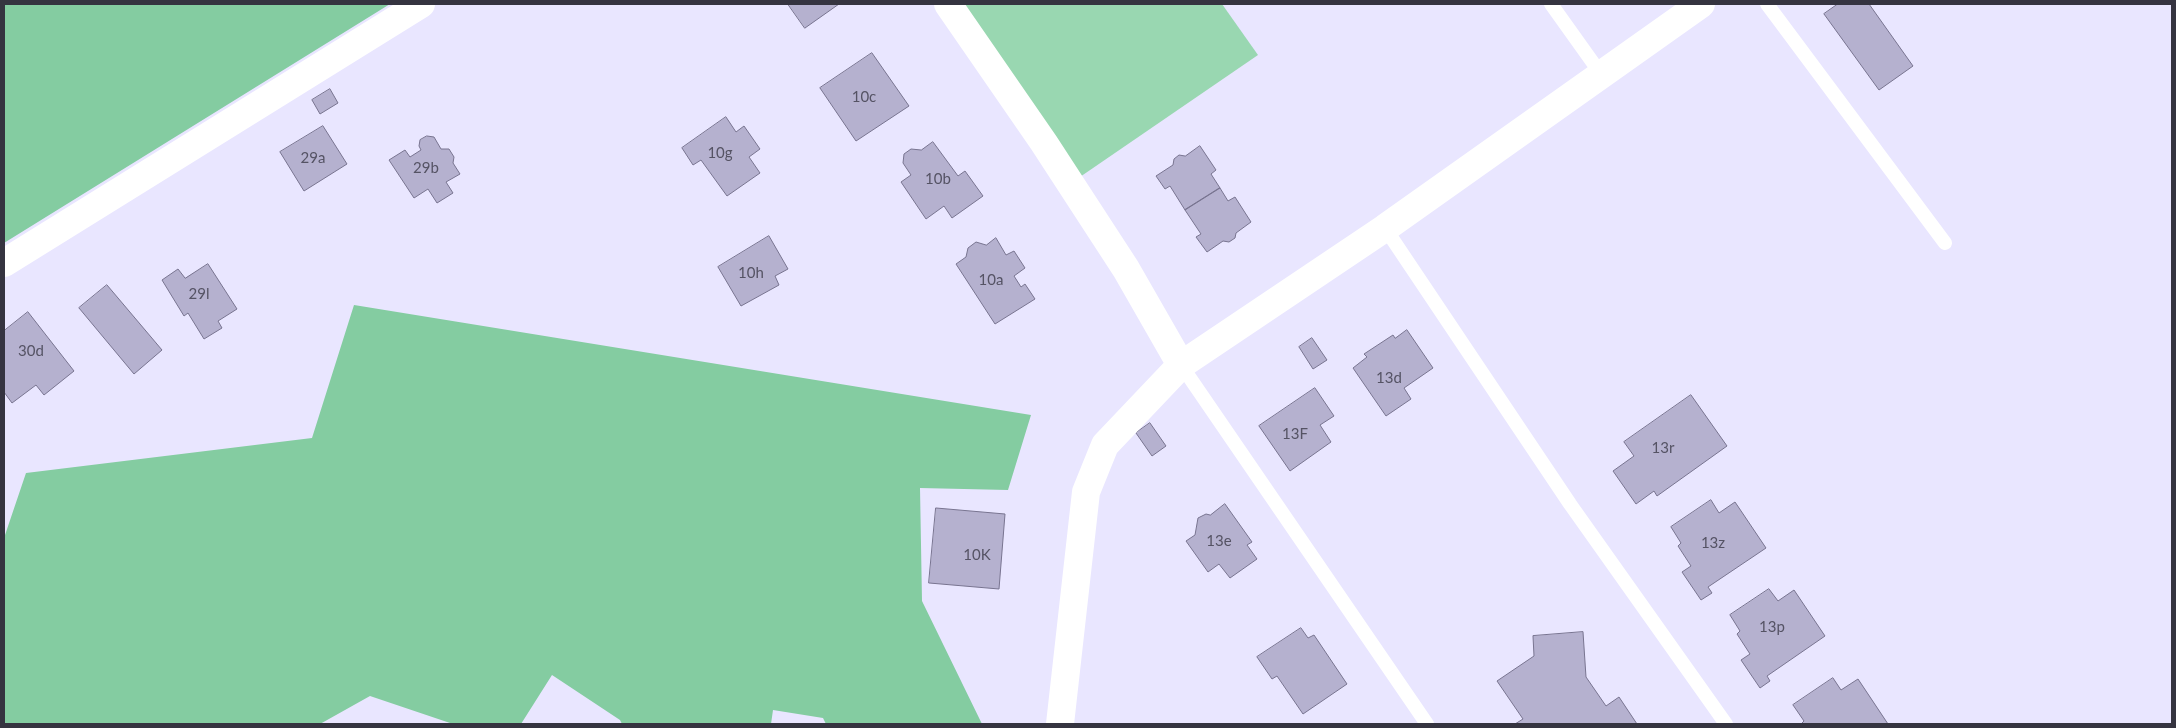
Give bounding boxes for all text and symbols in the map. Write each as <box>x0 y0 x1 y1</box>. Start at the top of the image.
house number: 10c <box>852 88 876 106</box>
house number: 10g <box>707 144 733 162</box>
house number: 29a <box>301 149 325 167</box>
house number: 29b <box>413 159 439 177</box>
house number: 10b <box>925 170 951 188</box>
house number: 10h <box>738 264 764 282</box>
house number: 10a <box>979 271 1003 289</box>
house number: 29l <box>189 285 209 303</box>
house number: 30d <box>18 342 44 360</box>
house number: 13d <box>1376 369 1402 387</box>
house number: 13F <box>1282 425 1308 443</box>
house number: 13r <box>1652 439 1674 457</box>
house number: 13e <box>1206 532 1232 550</box>
house number: 13z <box>1701 534 1725 552</box>
house number: 10K <box>963 546 991 564</box>
house number: 13p <box>1759 618 1785 636</box>

